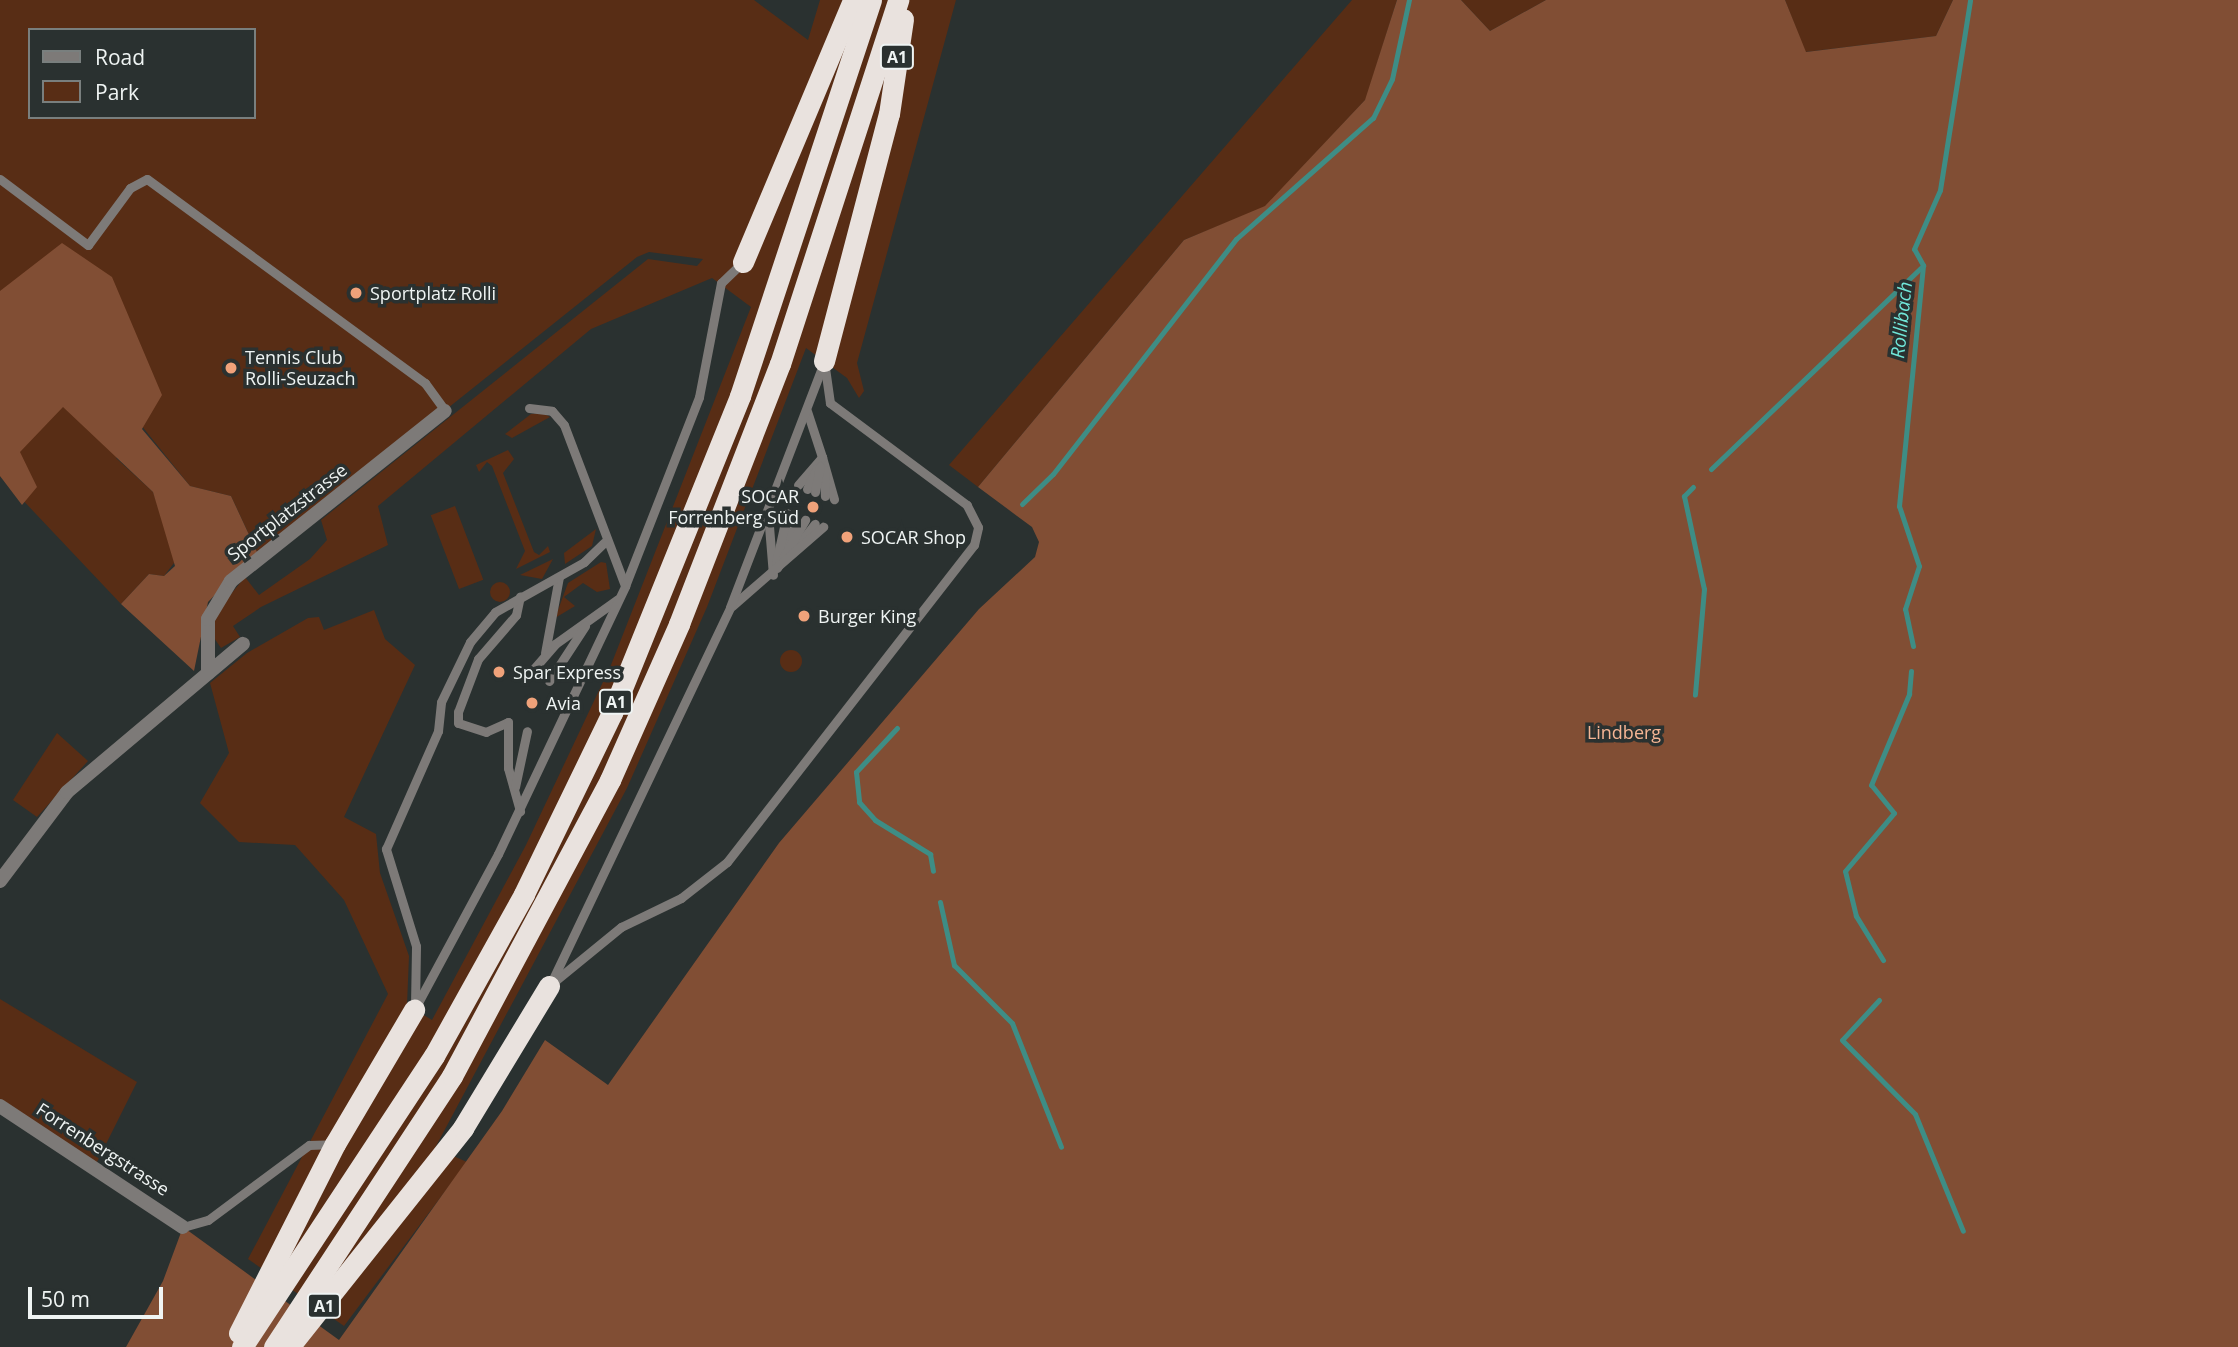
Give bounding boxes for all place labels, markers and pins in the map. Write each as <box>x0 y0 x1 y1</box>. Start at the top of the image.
place label: Sportplatz Rolli <box>370 282 496 304</box>
marker: Sportplatz Rolli <box>348 285 364 301</box>
place label: Tennis Club Rolli-Seuzach <box>245 347 355 390</box>
marker: Tennis Club Rolli-Seuzach <box>223 360 239 376</box>
place label: SOCAR Forrenberg Süd <box>668 486 799 528</box>
marker: SOCAR Forrenberg Süd <box>805 499 821 515</box>
place label: SOCAR Shop <box>861 526 966 548</box>
marker: SOCAR Shop <box>839 529 855 545</box>
place label: Burger King <box>818 605 916 627</box>
marker: Burger King <box>796 608 812 624</box>
place label: Spar Express <box>513 661 621 683</box>
marker: Spar Express <box>491 664 507 680</box>
place label: Avia <box>546 692 581 714</box>
marker: Avia <box>524 695 540 711</box>

